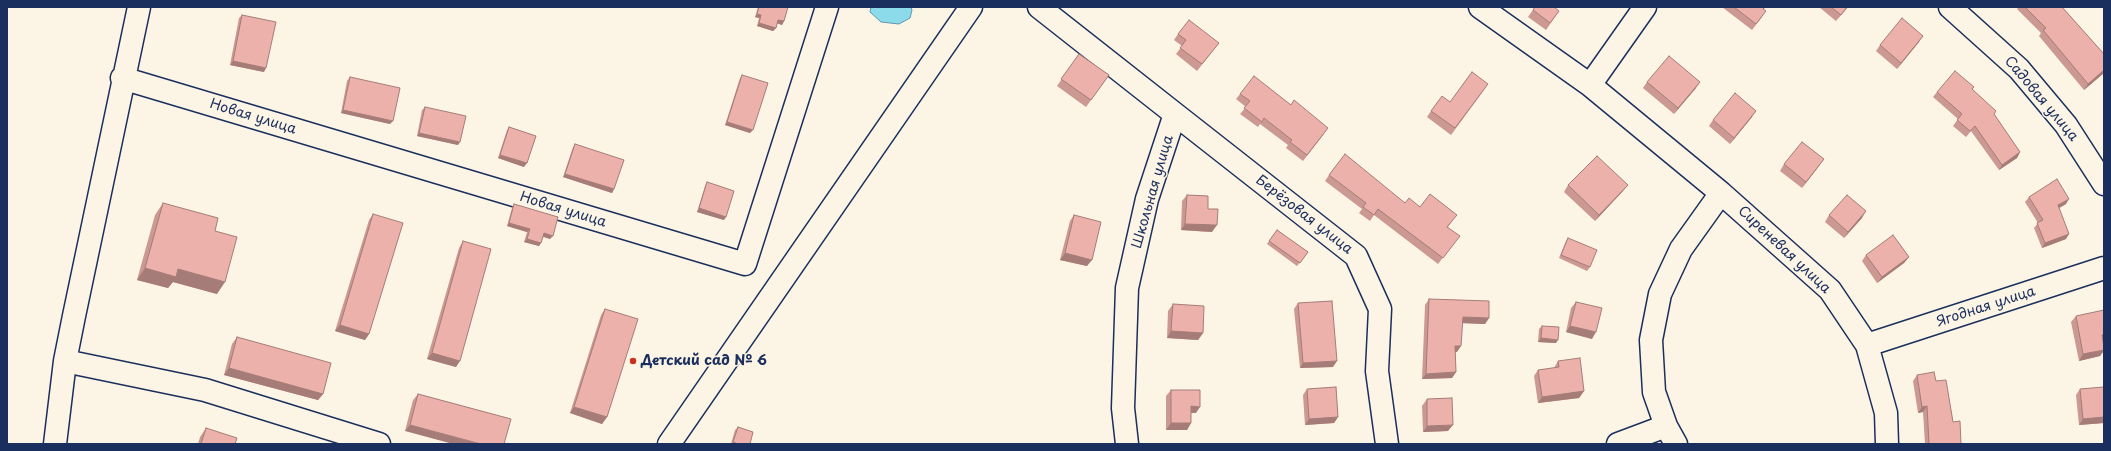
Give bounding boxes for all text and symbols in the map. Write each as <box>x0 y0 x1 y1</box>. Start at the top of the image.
street label: Садовая улица <box>2001 53 2081 145</box>
street label: Новая улица <box>208 96 298 138</box>
street label: Школьная улица <box>1129 133 1177 251</box>
street label: Берёзовая улица <box>1252 172 1356 258</box>
street label: Новая улица <box>518 189 608 231</box>
street label: Сиреневая улица <box>1734 203 1834 297</box>
street label: Ягодная улица <box>1934 283 2038 331</box>
place label: Детский сад № 6 <box>641 353 767 369</box>
marker: Детский сад № 6 <box>628 356 638 366</box>

